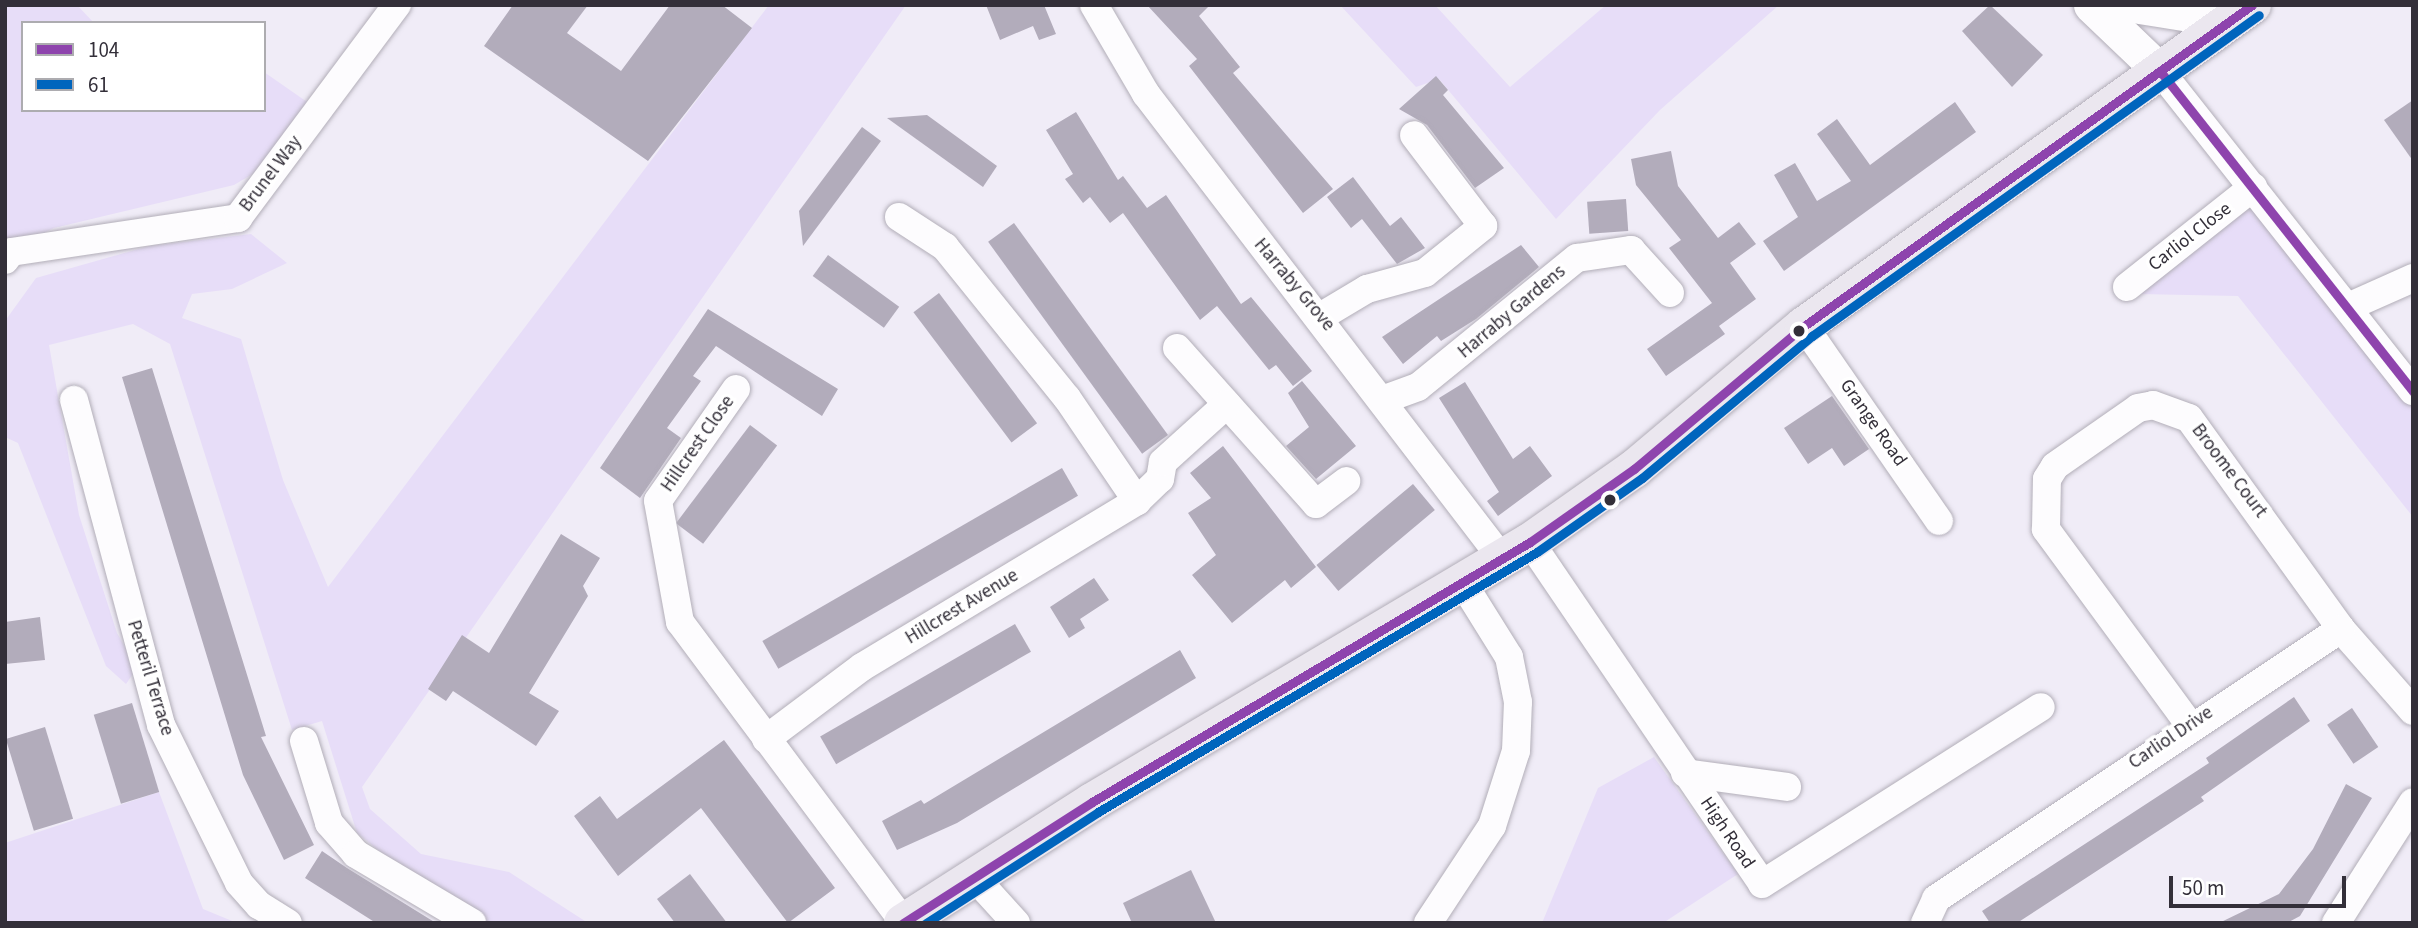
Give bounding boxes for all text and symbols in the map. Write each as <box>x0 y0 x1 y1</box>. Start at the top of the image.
legend <box>21 21 266 112</box>
text: 104 <box>88 35 119 65</box>
text: 61 <box>88 70 109 100</box>
street label: Brunel Way <box>235 131 307 217</box>
street label: Carliol Close <box>2144 198 2236 276</box>
street label: Harraby Grove <box>1249 234 1339 336</box>
street label: Harraby Gardens <box>1454 260 1570 364</box>
unlabelled marker <box>1792 324 1806 338</box>
street label: Grange Road <box>1835 375 1911 471</box>
street label: Hillcrest Close <box>656 391 740 497</box>
street label: Broome Court <box>2186 420 2272 522</box>
unlabelled marker <box>1603 493 1617 507</box>
street label: Hillcrest Avenue <box>901 564 1023 650</box>
street label: Petteril Terrace <box>122 618 178 738</box>
street label: Carliol Drive <box>2125 702 2217 774</box>
street label: High Road <box>1695 793 1759 873</box>
scale bar <box>2173 862 2350 906</box>
text: 50 m <box>2182 873 2224 903</box>

